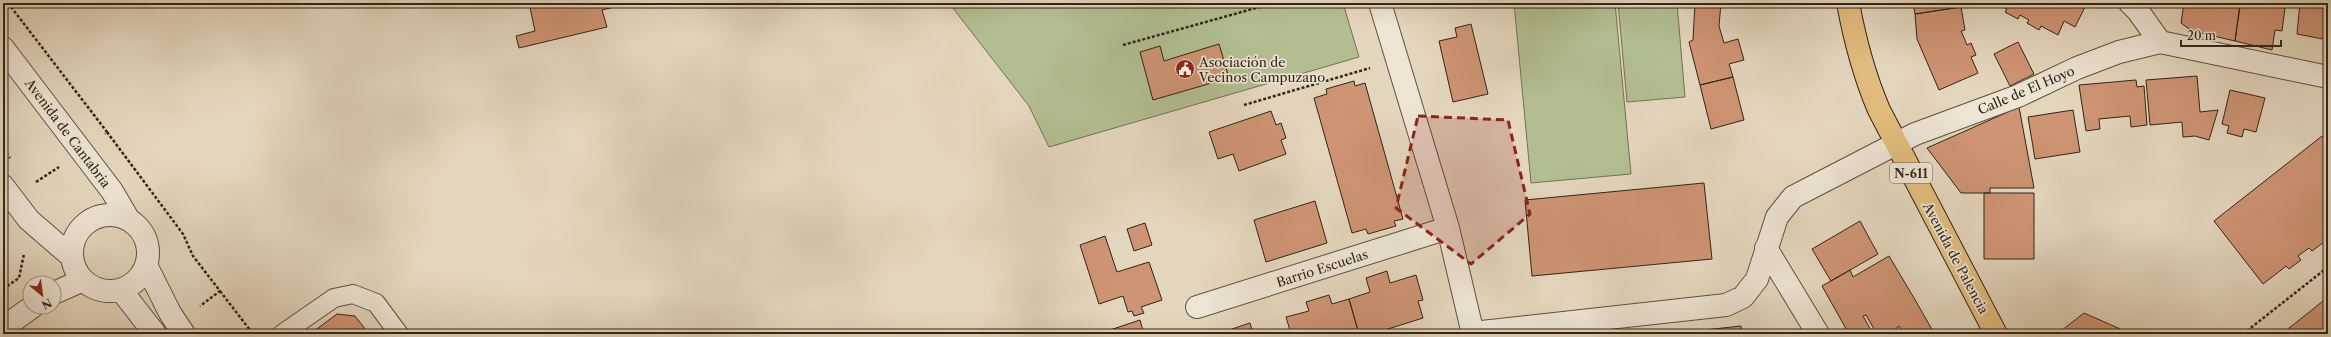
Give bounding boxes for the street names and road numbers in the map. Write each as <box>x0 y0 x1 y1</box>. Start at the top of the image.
street label: Calle de El Hoyo <box>1975 62 2077 118</box>
street label: Avenida de Cantabria <box>21 75 114 191</box>
road number: N-611 <box>1890 163 1932 183</box>
street label: Avenida de Palencia <box>1919 199 1992 317</box>
street label: Barrio Escuelas <box>1274 246 1370 290</box>

